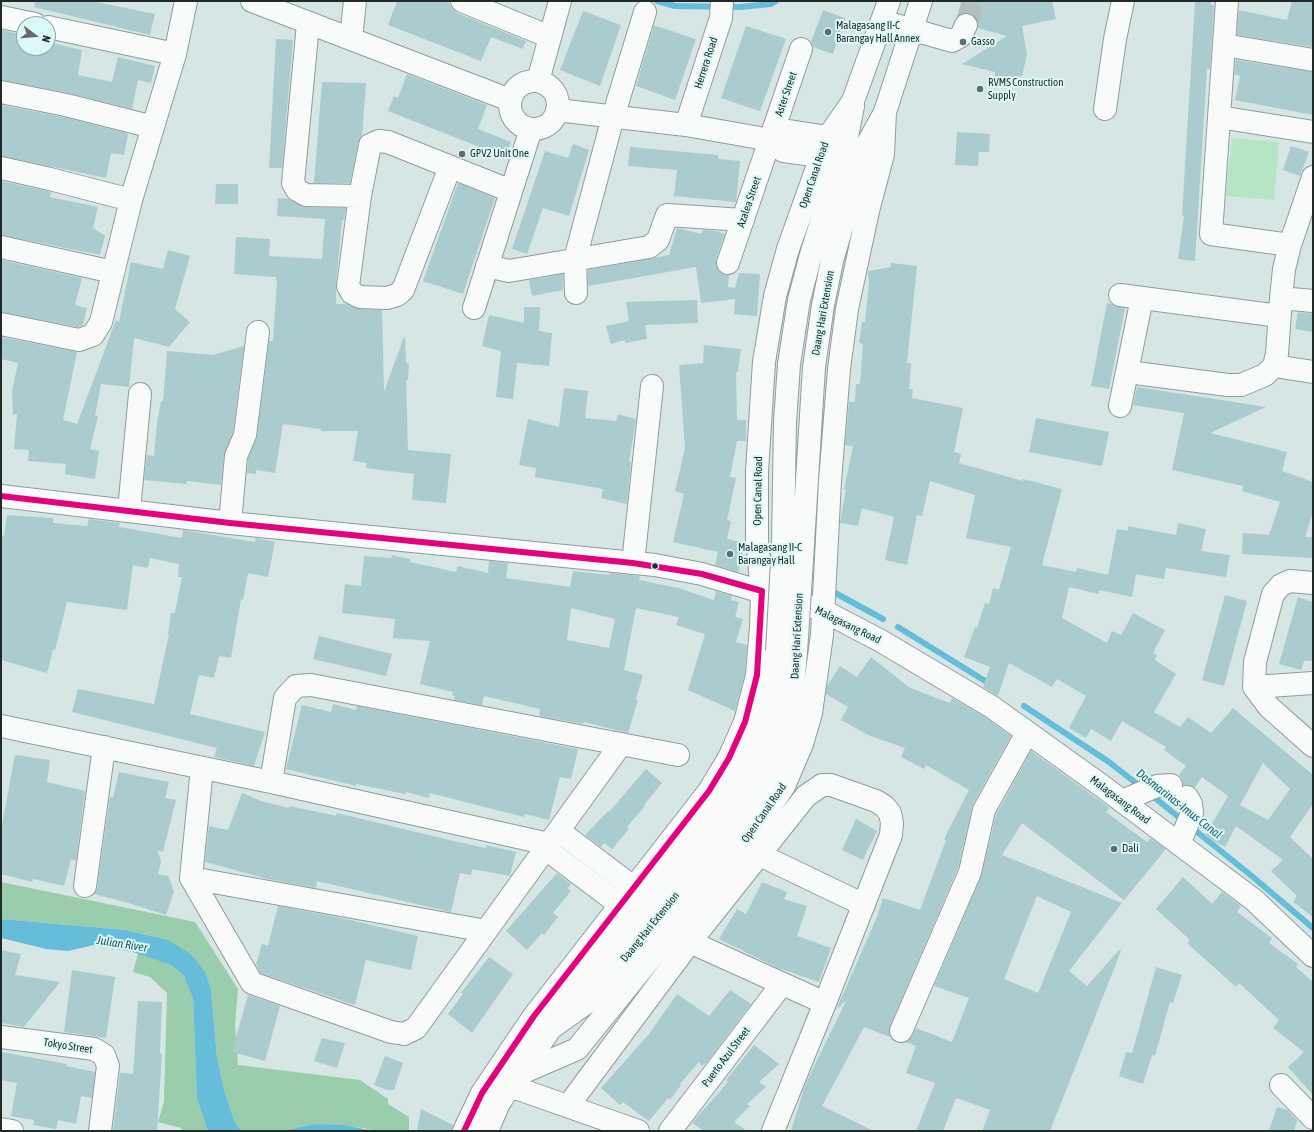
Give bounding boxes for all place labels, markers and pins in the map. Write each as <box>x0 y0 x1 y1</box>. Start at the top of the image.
place label: Malagasang II-C Barangay Hall Annex <box>836 19 920 45</box>
marker: Malagasang II-C Barangay Hall Annex <box>823 27 833 37</box>
place label: Gasso <box>971 35 995 49</box>
marker: Gasso <box>958 37 968 47</box>
place label: RVMS Construction Supply <box>988 76 1064 102</box>
marker: RVMS Construction Supply <box>975 84 985 94</box>
place label: GPV2 Unit One <box>470 147 529 161</box>
marker: GPV2 Unit One <box>457 149 467 159</box>
place label: Malagasang II-C Barangay Hall <box>738 541 802 567</box>
marker: Malagasang II-C Barangay Hall <box>725 549 735 559</box>
unlabelled marker <box>650 561 660 571</box>
place label: Dali <box>1122 842 1139 856</box>
marker: Dali <box>1109 844 1119 854</box>

